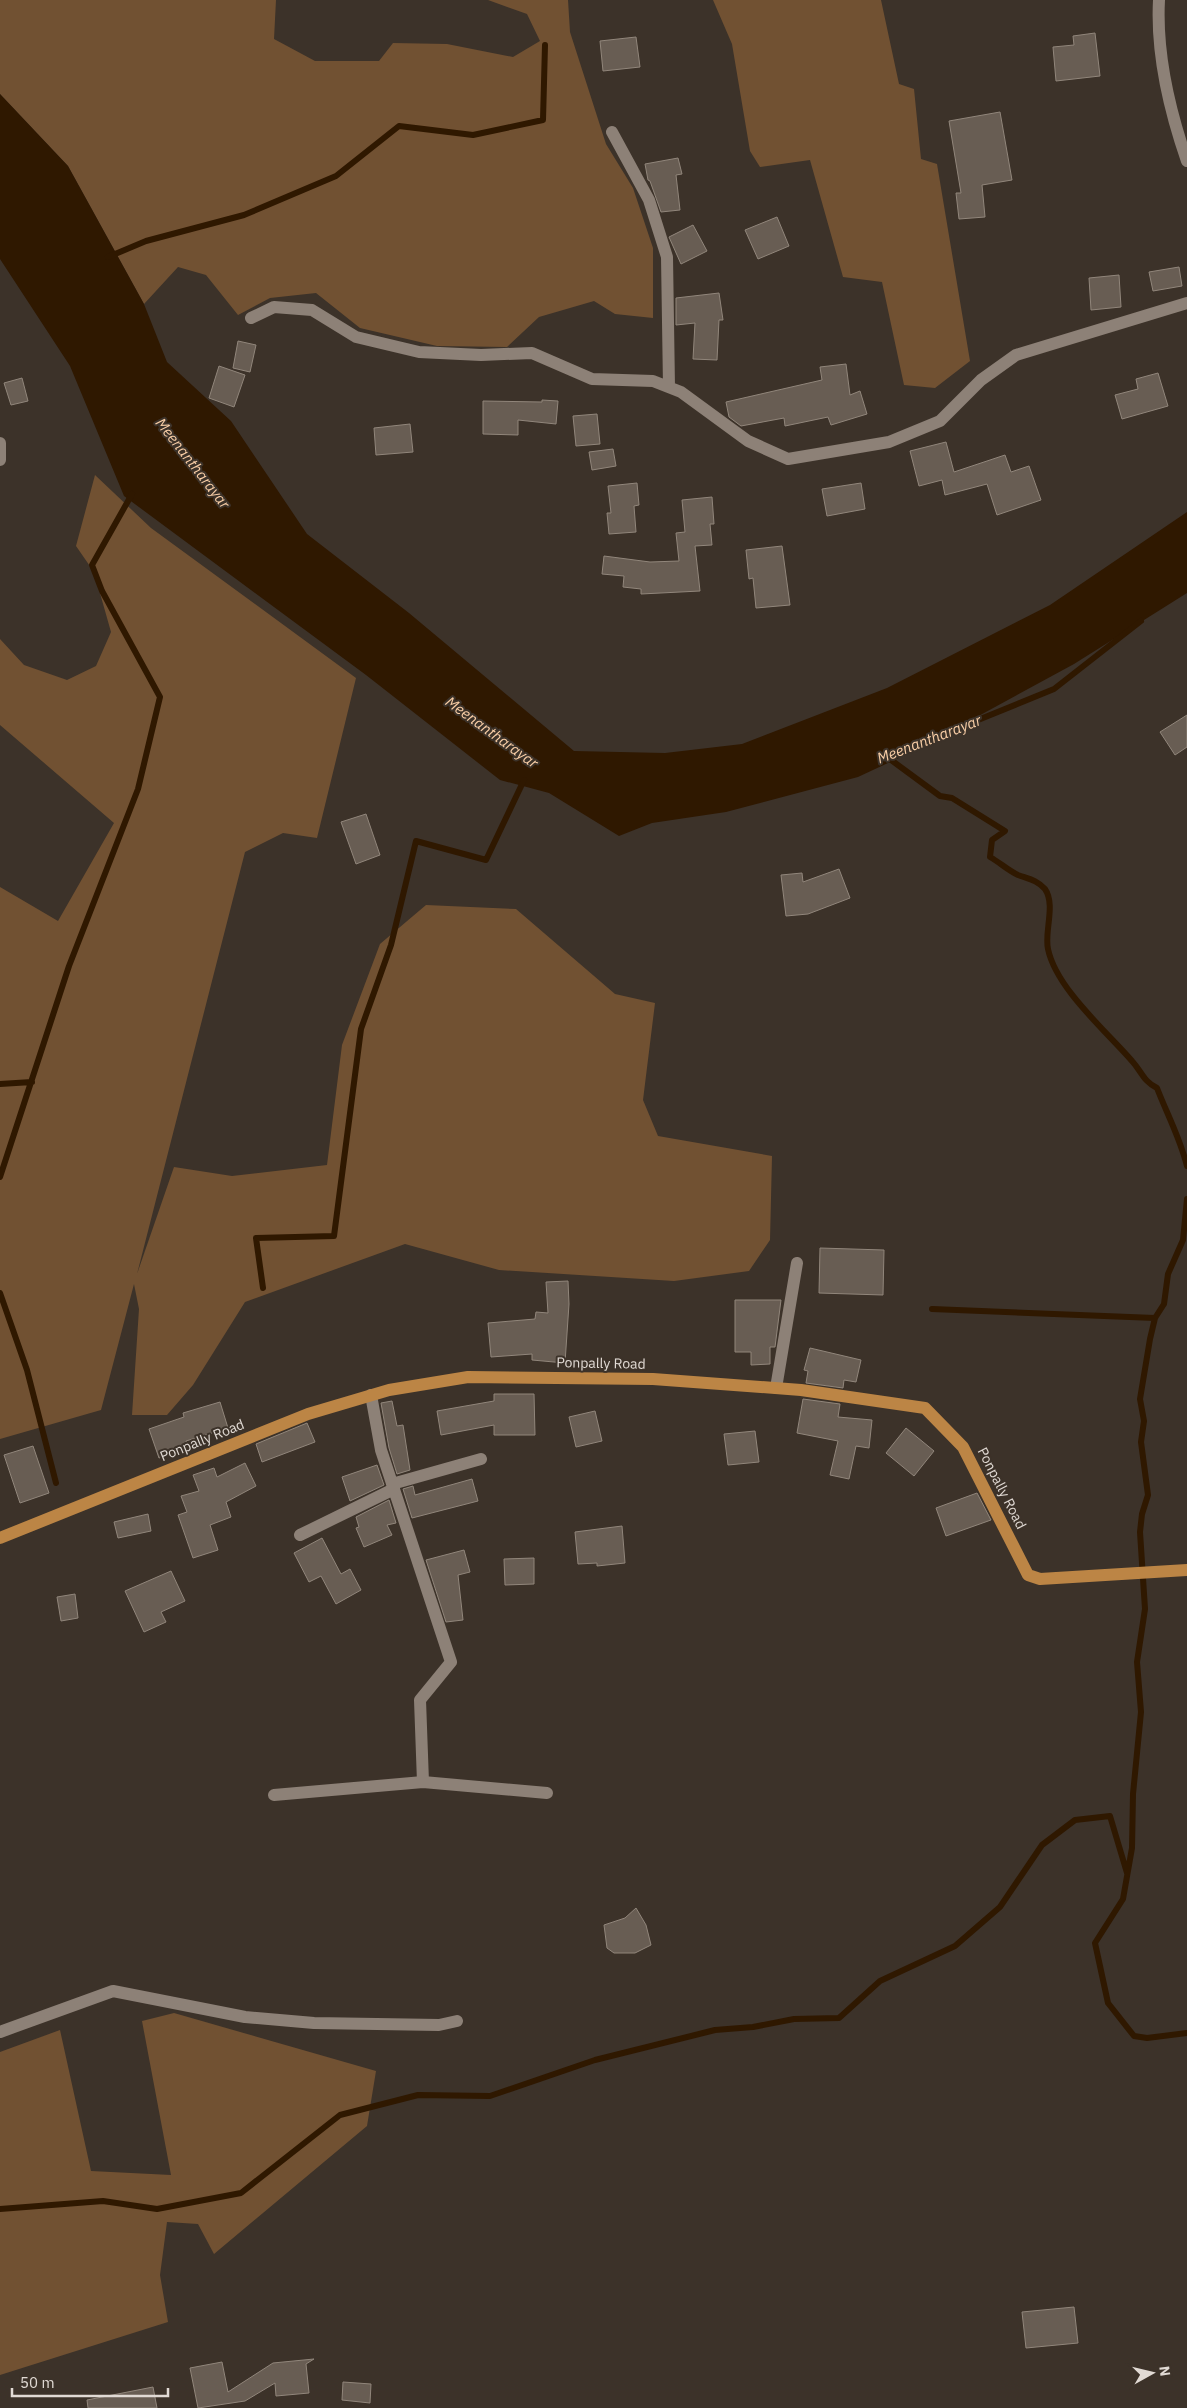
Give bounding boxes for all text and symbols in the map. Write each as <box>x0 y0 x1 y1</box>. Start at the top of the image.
water label: Meenantharayar <box>152 414 235 513</box>
water label: Meenantharayar <box>442 692 543 772</box>
water label: Meenantharayar <box>874 710 984 768</box>
street label: Ponpally Road <box>556 1353 646 1373</box>
street label: Ponpally Road <box>157 1415 247 1465</box>
street label: Ponpally Road <box>974 1444 1030 1532</box>
north arrow <box>1127 2348 1177 2398</box>
text: N <box>1155 2365 1174 2377</box>
scale bar <box>12 2366 169 2398</box>
text: 50 m <box>20 2373 55 2392</box>

